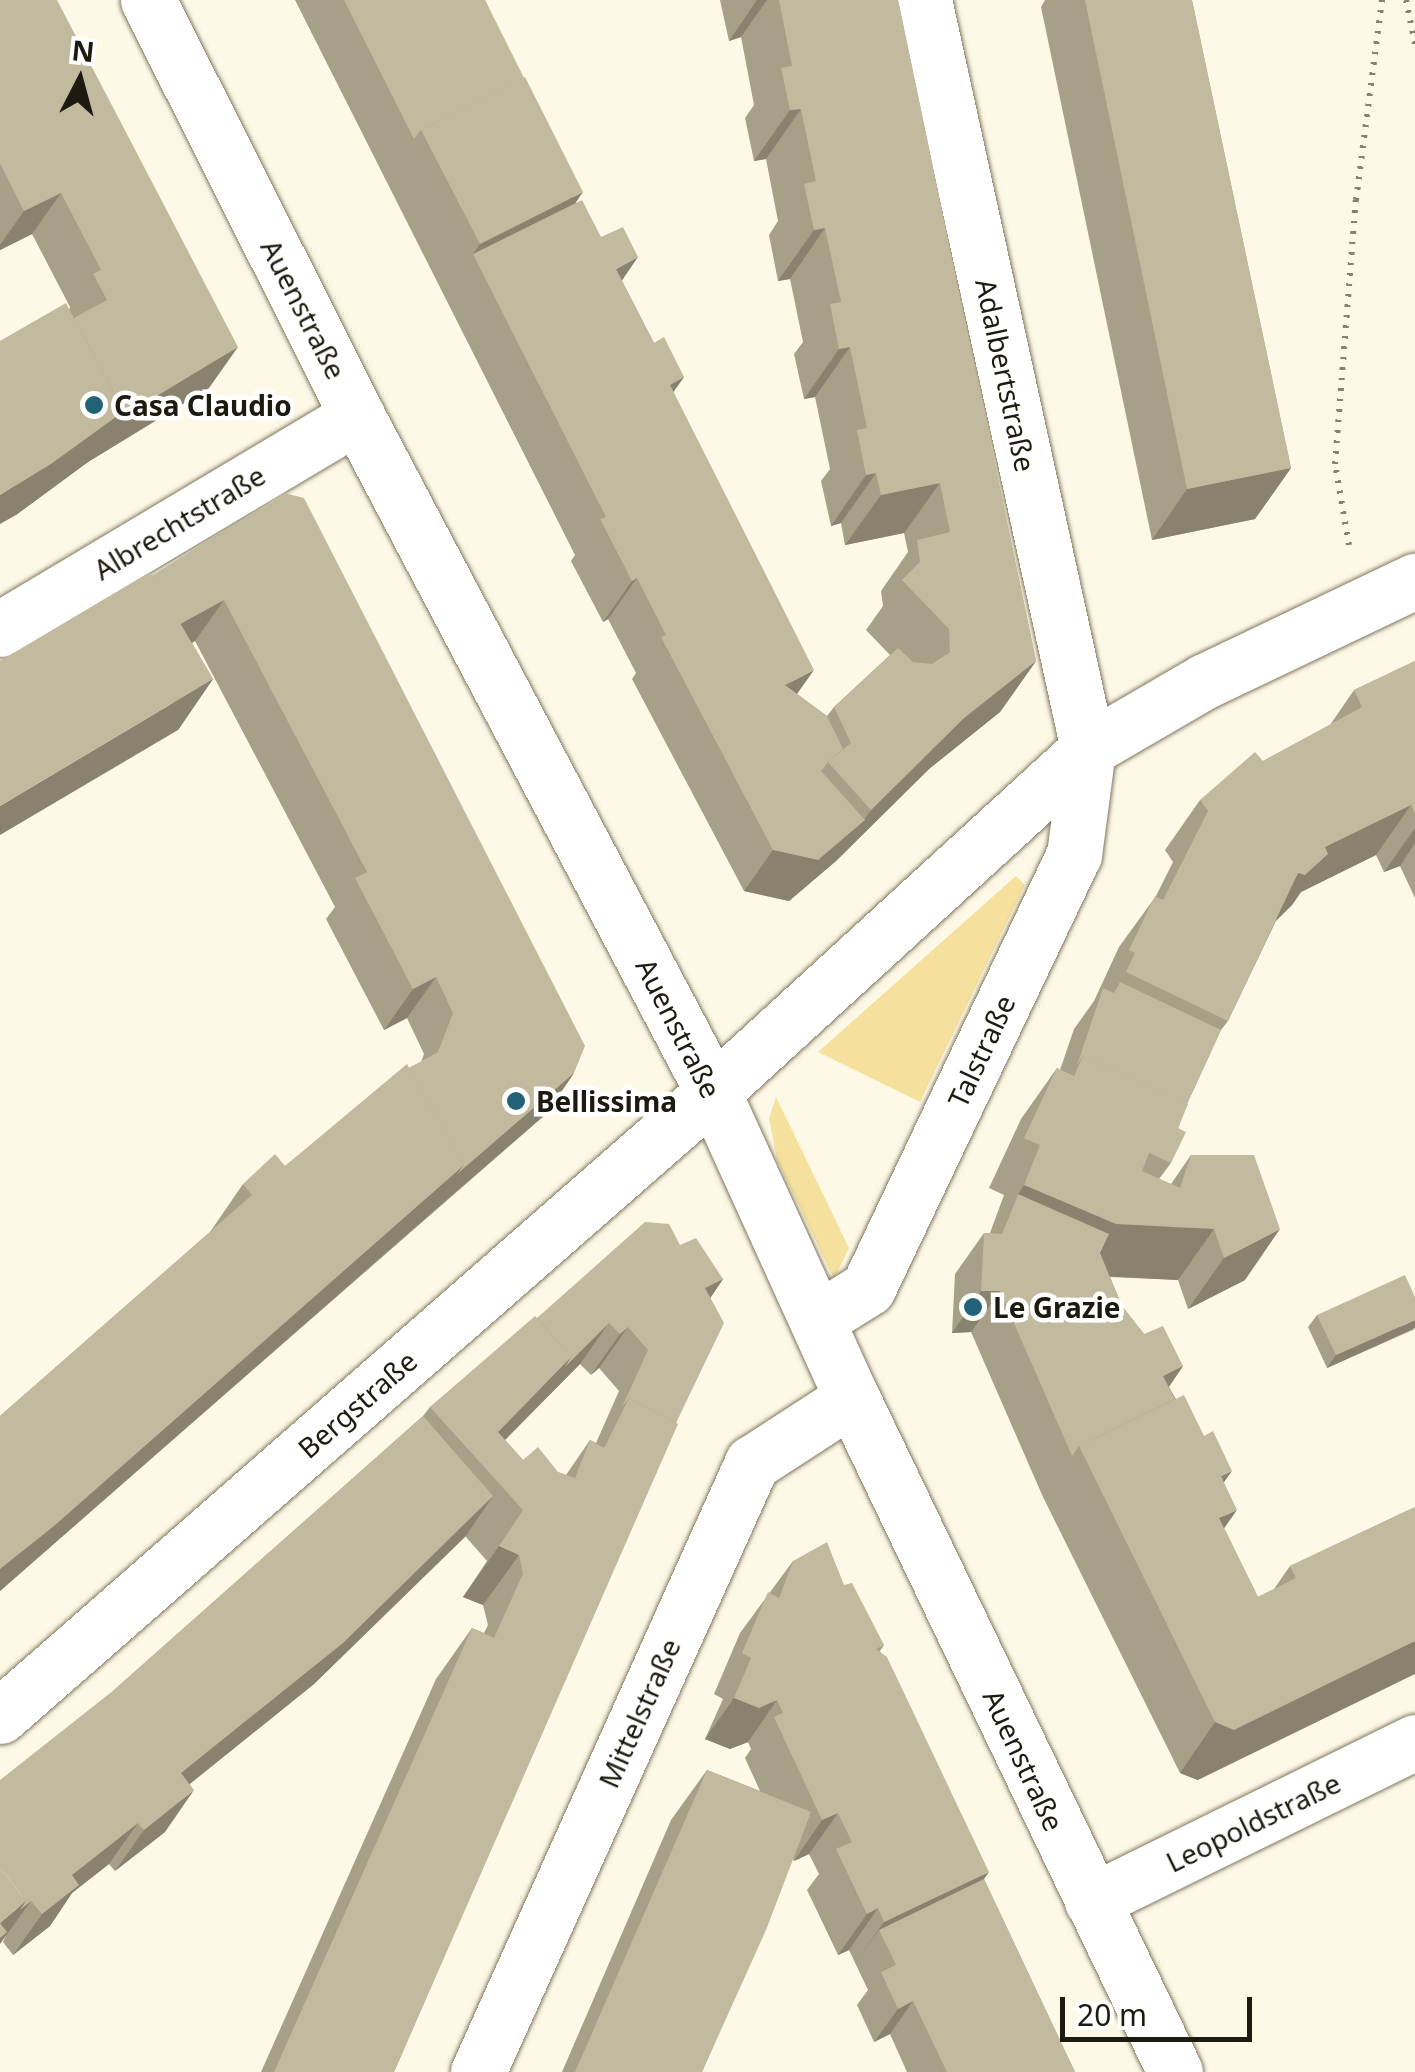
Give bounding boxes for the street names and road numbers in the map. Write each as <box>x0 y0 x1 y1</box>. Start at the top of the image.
street label: Auenstraße <box>255 234 353 384</box>
street label: Adalbertstraße <box>969 275 1043 475</box>
street label: Albrechtstraße <box>87 458 271 586</box>
street label: Auenstraße <box>630 953 728 1103</box>
street label: Talstraße <box>940 990 1022 1112</box>
street label: Bergstraße <box>291 1343 423 1465</box>
street label: Mittelstraße <box>591 1633 687 1793</box>
street label: Auenstraße <box>977 1684 1071 1836</box>
street label: Leopoldstraße <box>1160 1765 1346 1879</box>

